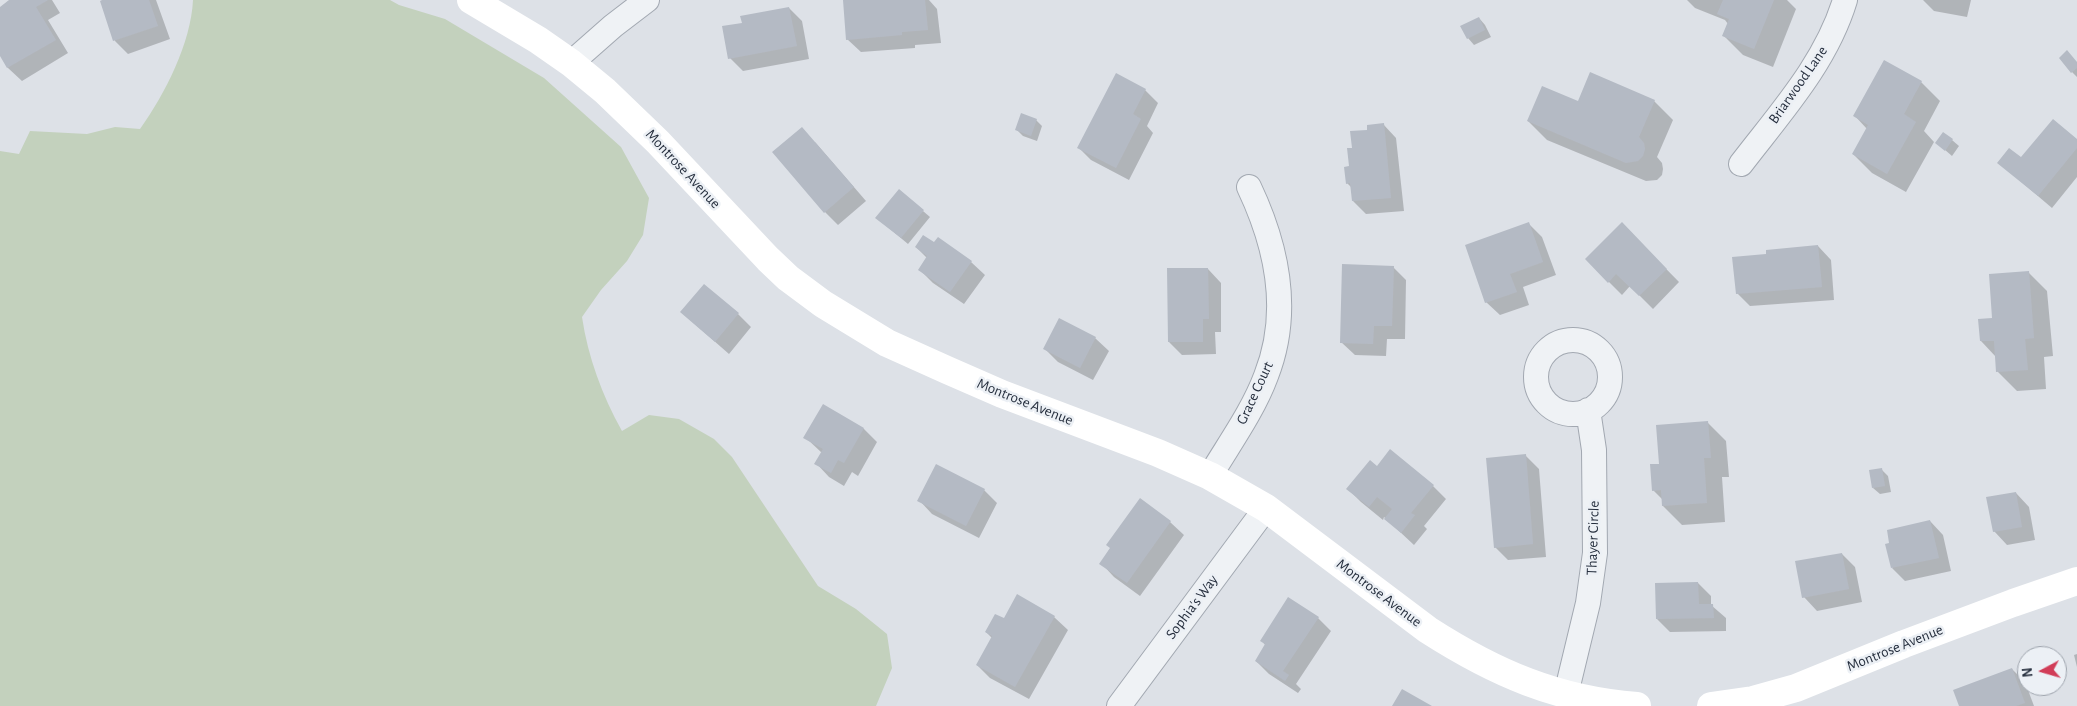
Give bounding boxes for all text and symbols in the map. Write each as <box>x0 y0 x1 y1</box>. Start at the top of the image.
street label: Briarwood Lane <box>1765 43 1831 127</box>
street label: Montrose Avenue <box>642 126 724 212</box>
street label: Grace Court <box>1233 359 1277 427</box>
street label: Montrose Avenue <box>974 375 1076 429</box>
street label: Thayer Circle <box>1583 500 1603 576</box>
street label: Montrose Avenue <box>1333 555 1425 631</box>
street label: Sophia's Way <box>1162 571 1222 643</box>
street label: Montrose Avenue <box>1844 621 1946 675</box>
north arrow <box>2017 646 2067 696</box>
text: N <box>2021 667 2036 678</box>

